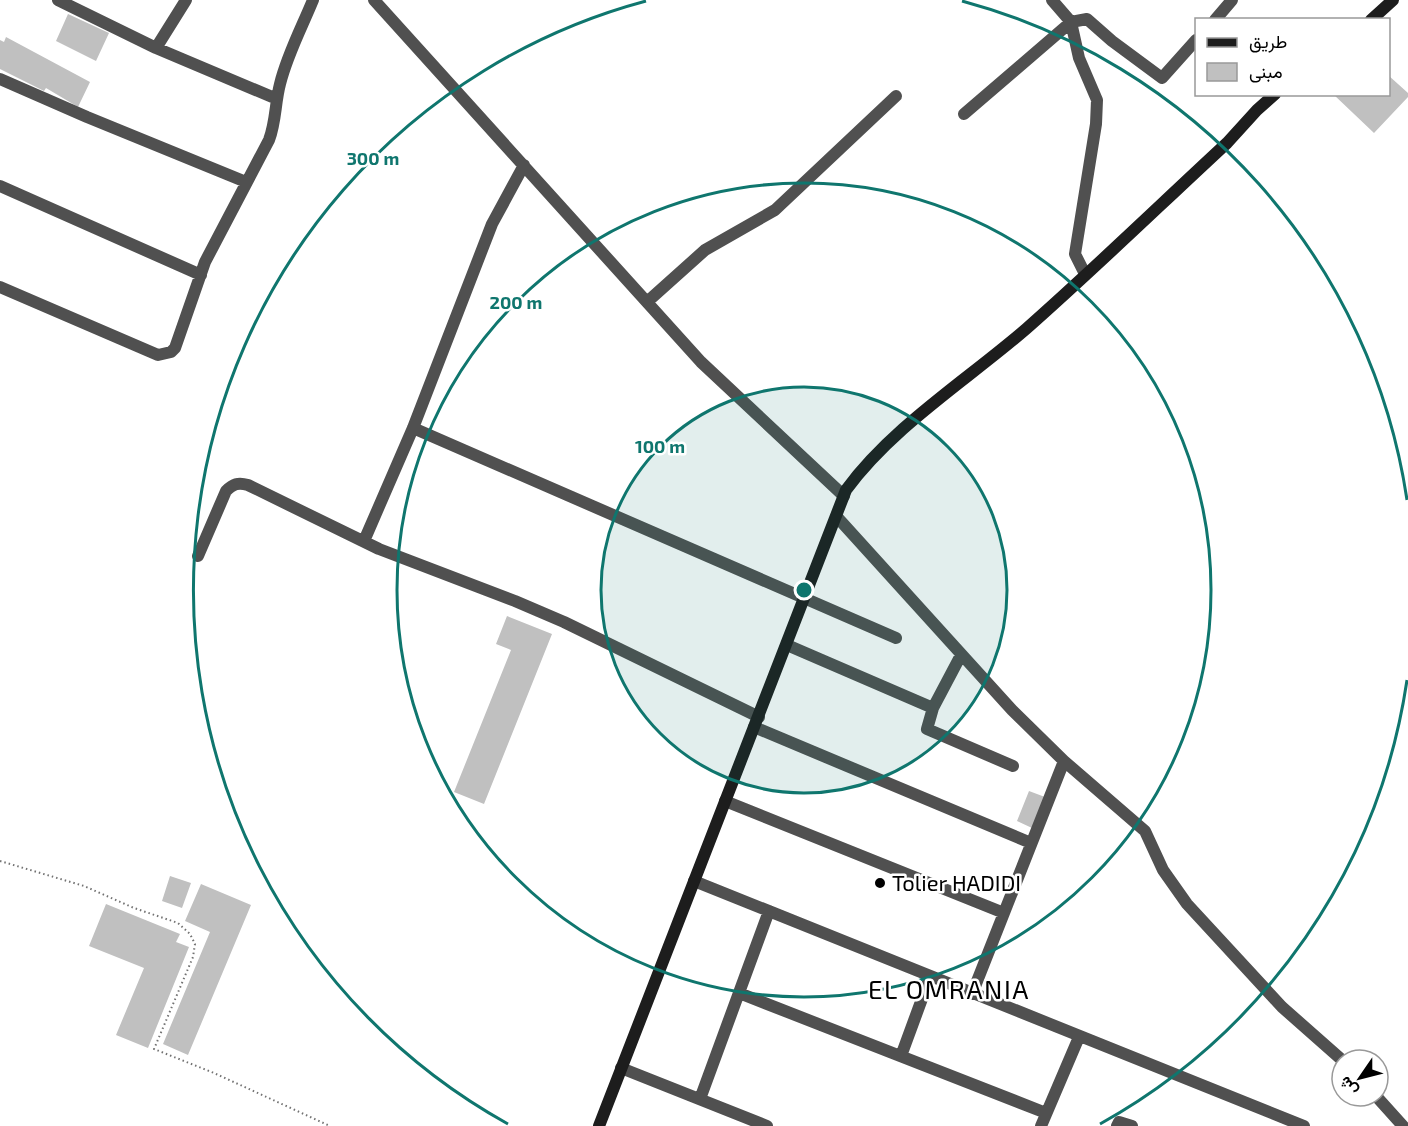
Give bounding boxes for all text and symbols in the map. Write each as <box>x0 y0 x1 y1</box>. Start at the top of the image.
legend <box>1195 18 1390 96</box>
text: طريق <box>1249 30 1287 53</box>
text: مبنى <box>1249 60 1283 83</box>
text: 300 m <box>347 147 399 169</box>
text: 200 m <box>490 291 542 313</box>
text: 100 m <box>635 435 685 457</box>
centre of rings <box>794 580 814 600</box>
place label: Tolier HADIDI <box>892 869 1021 895</box>
marker: Tolier HADIDI <box>873 876 887 890</box>
district label: EL OMRANIA <box>868 973 1030 1004</box>
north arrow <box>1330 1048 1390 1108</box>
text: ش <box>1334 1073 1361 1100</box>

